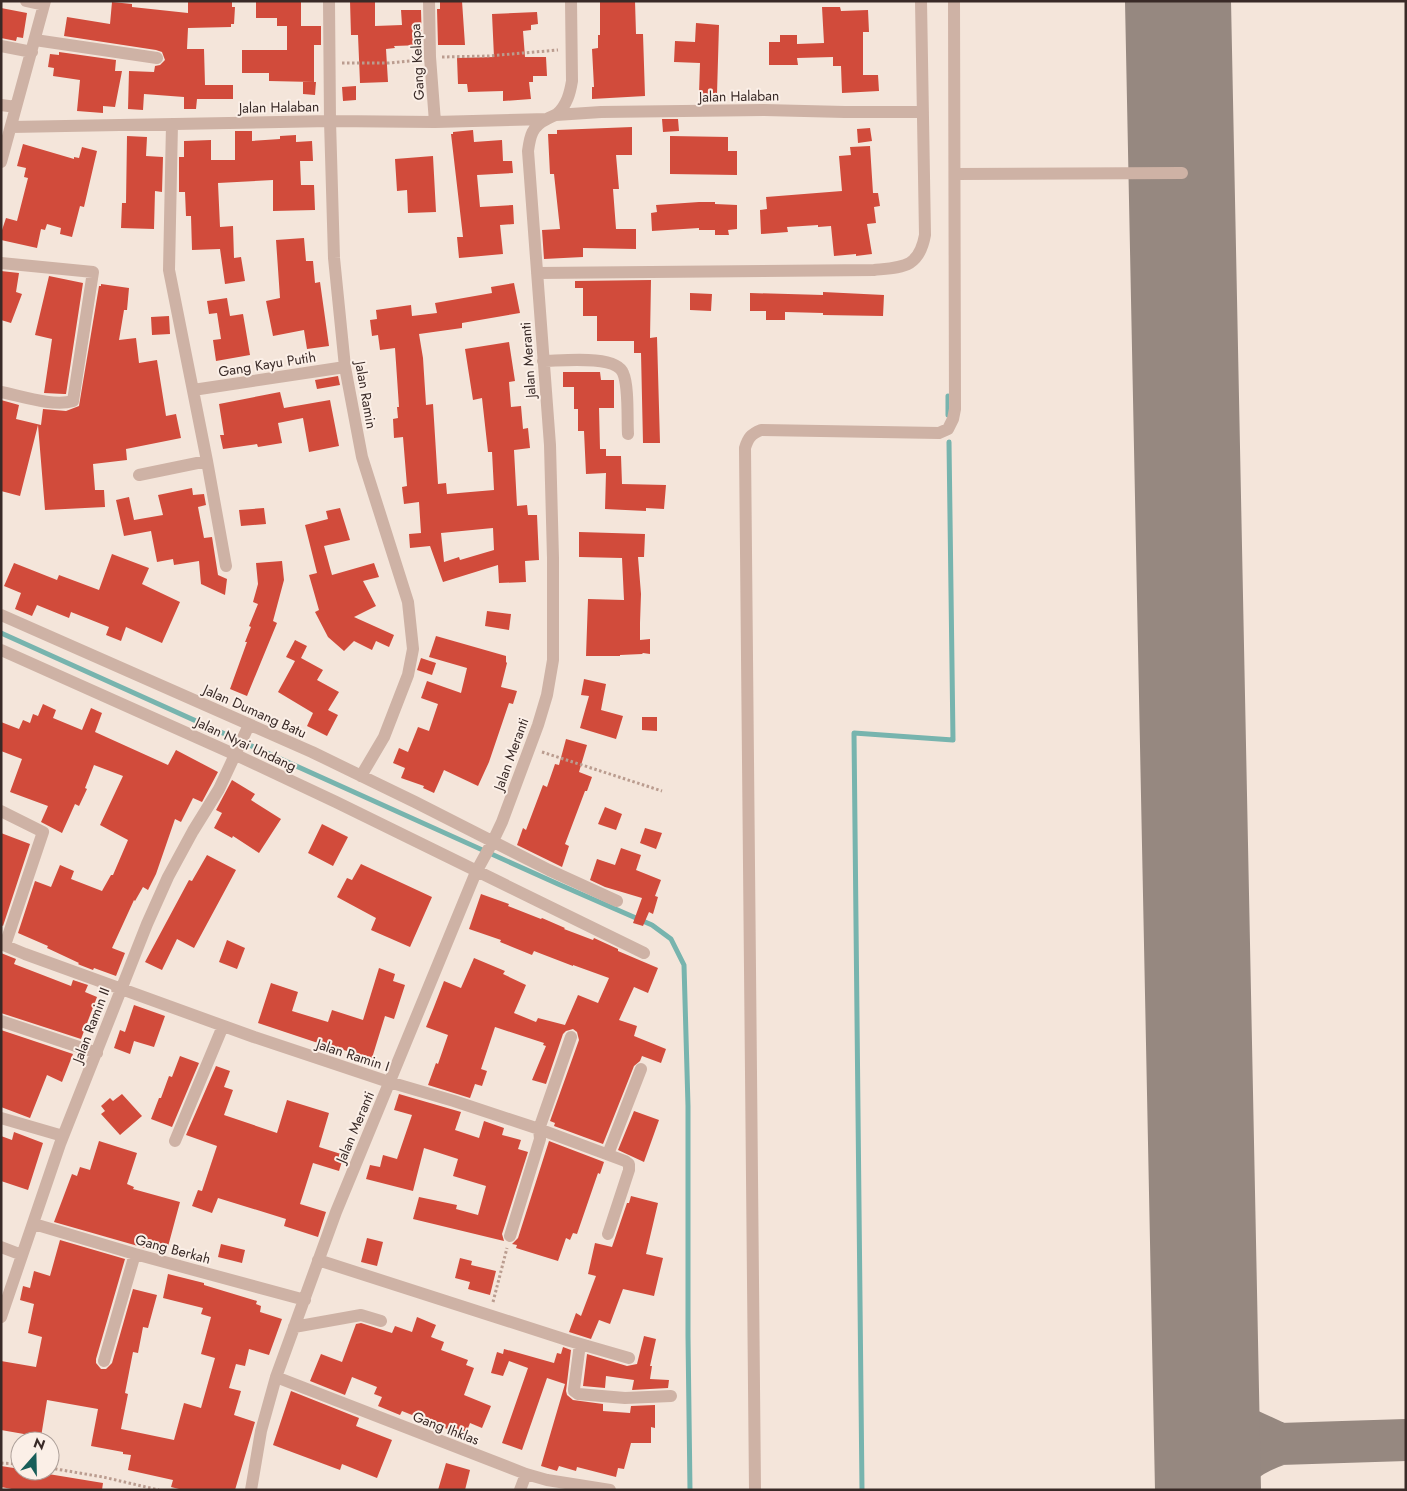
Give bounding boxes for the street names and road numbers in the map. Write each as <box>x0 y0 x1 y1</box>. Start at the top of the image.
street label: Gang Kelapa <box>405 23 429 101</box>
street label: Jalan Halaban <box>697 85 779 107</box>
street label: Jalan Halaban <box>237 96 319 118</box>
street label: Jalan Meranti <box>515 321 541 401</box>
street label: Gang Kayu Putih <box>217 346 317 382</box>
street label: Jalan Ramin <box>350 358 382 430</box>
street label: Jalan Dumang Batu <box>198 678 310 743</box>
street label: Jalan Nyai Undang <box>190 711 300 776</box>
street label: Jalan Meranti <box>488 715 533 795</box>
street label: Jalan Ramin II <box>67 984 115 1067</box>
street label: Jalan Ramin I <box>312 1033 392 1076</box>
street label: Jalan Meranti <box>330 1088 379 1168</box>
street label: Gang Berkah <box>133 1229 213 1269</box>
street label: Gang Ihklas <box>410 1406 482 1450</box>

